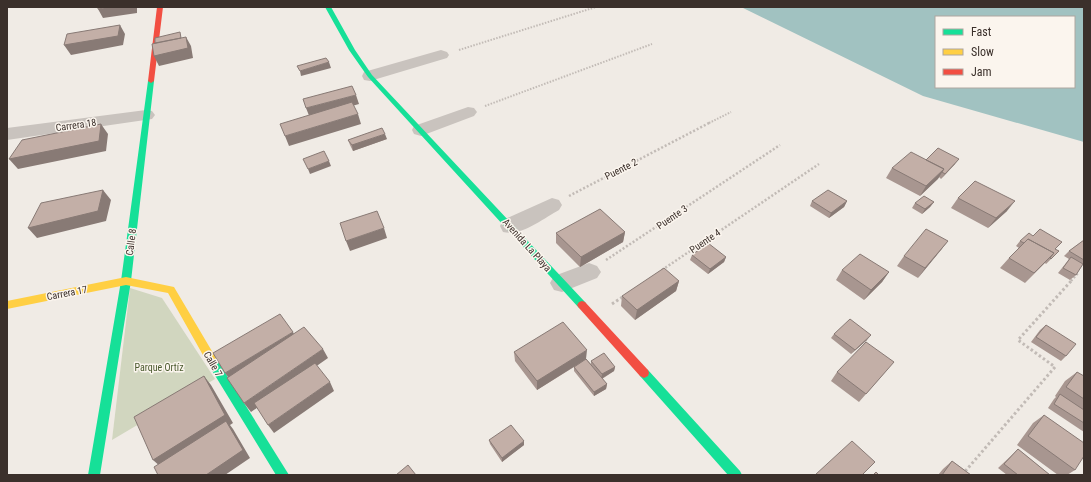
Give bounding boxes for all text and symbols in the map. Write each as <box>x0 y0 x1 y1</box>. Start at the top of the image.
legend <box>935 16 1075 88</box>
text: Fast <box>971 25 992 39</box>
text: Slow <box>971 45 994 59</box>
text: Jam <box>971 65 992 79</box>
street label: Carrera 18 <box>55 117 97 133</box>
street label: Puente 2 <box>603 156 639 182</box>
street label: Puente 3 <box>655 203 690 231</box>
street label: Avenida La Playa <box>501 216 554 274</box>
street label: Puente 4 <box>688 227 723 255</box>
street label: Calle 8 <box>124 228 138 256</box>
street label: Carrera 17 <box>46 284 88 302</box>
street label: Calle 7 <box>201 350 225 378</box>
park label: Parque Ortíz <box>134 362 184 373</box>

